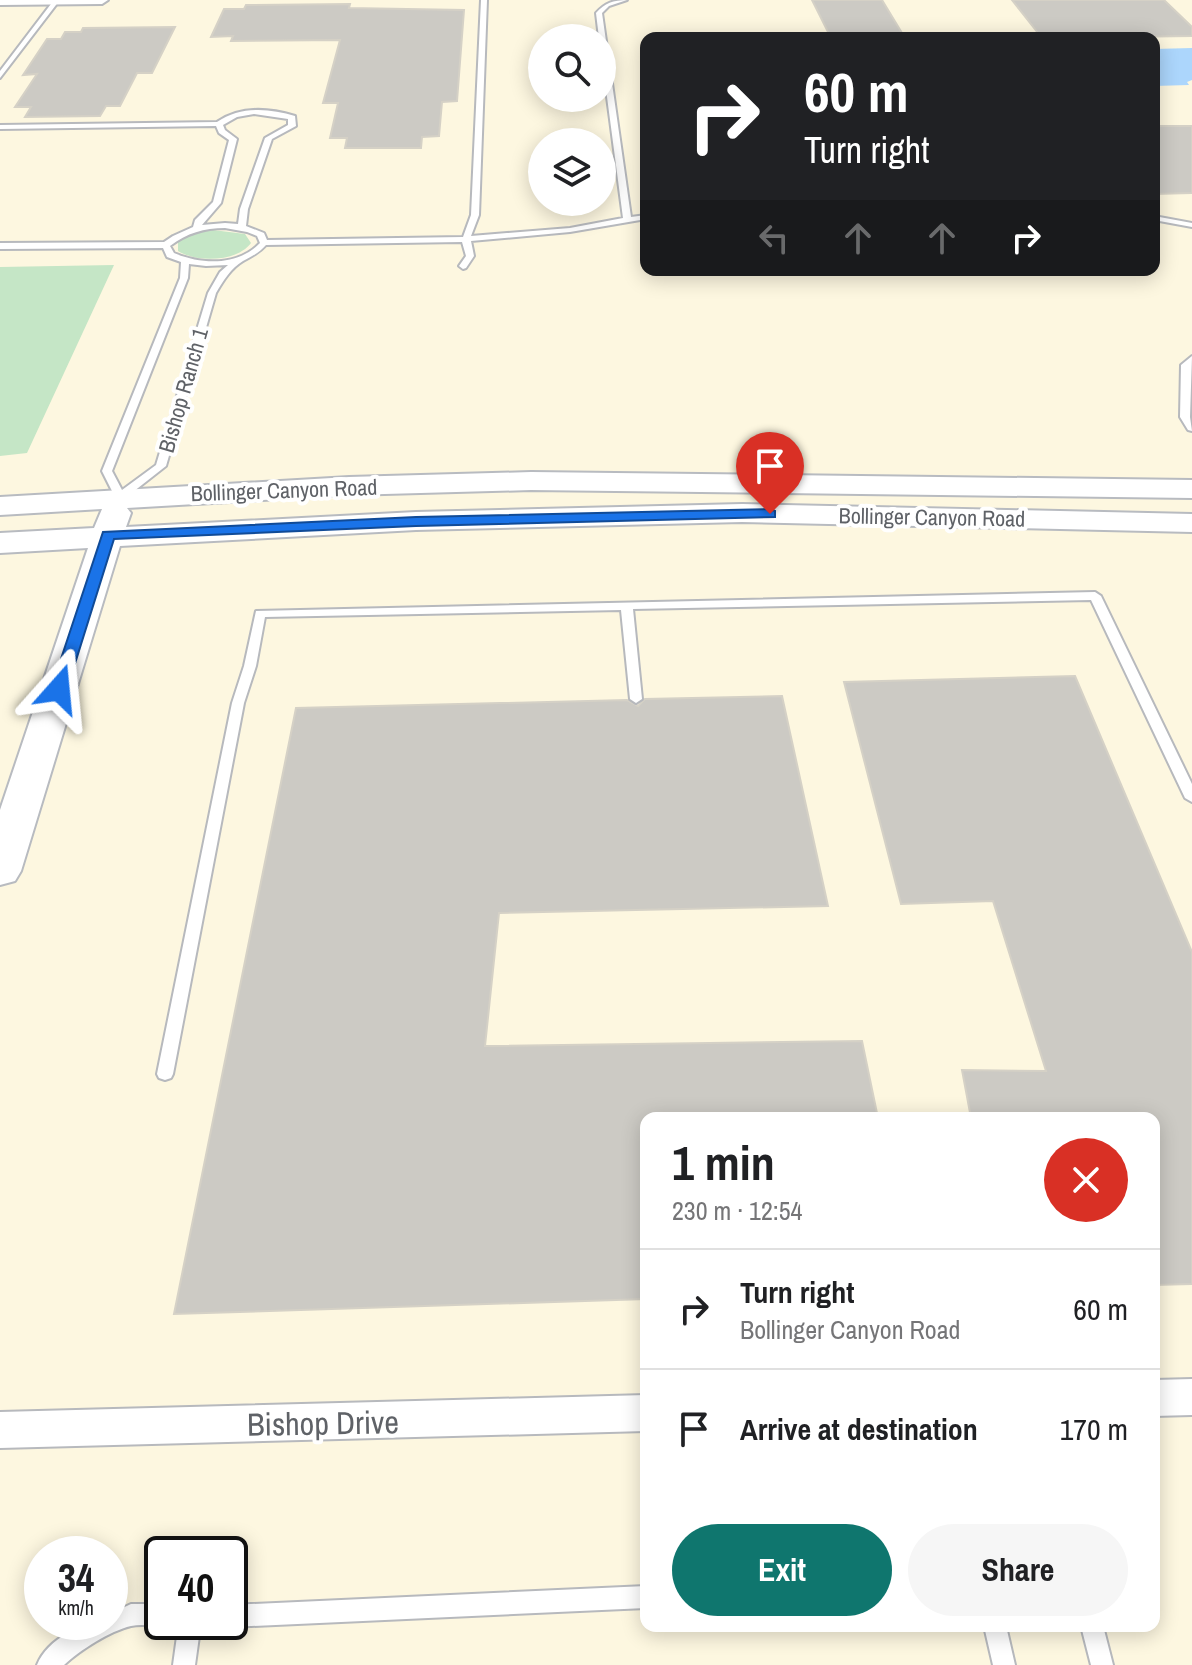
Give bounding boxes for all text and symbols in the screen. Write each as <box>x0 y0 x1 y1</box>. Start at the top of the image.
map controls <box>528 24 616 216</box>
button: search <box>528 24 616 112</box>
text: 60 m <box>804 54 909 129</box>
icon: right <box>672 64 776 168</box>
text: Turn right <box>804 126 929 174</box>
button: layers <box>528 128 616 216</box>
icon: left <box>752 216 796 260</box>
icon: ahead <box>836 216 880 260</box>
icon: ahead <box>920 216 964 260</box>
icon: right <box>1004 216 1048 260</box>
street label: Bishop Ranch 1 <box>151 324 215 456</box>
pin <box>736 432 804 514</box>
icon: arrive <box>748 444 792 488</box>
street label: Bollinger Canyon Road <box>190 472 378 508</box>
street label: Bollinger Canyon Road <box>838 500 1026 534</box>
position arrow <box>17 647 101 731</box>
text: 1 min <box>672 1130 775 1195</box>
button: close <box>1044 1138 1128 1222</box>
text: 230 m · 12:54 <box>672 1193 802 1228</box>
text: Turn right <box>740 1272 854 1312</box>
icon: right <box>672 1287 716 1331</box>
text: 60 m <box>1073 1289 1128 1329</box>
text: Bollinger Canyon Road <box>740 1312 960 1347</box>
street label: Bishop Drive <box>247 1400 399 1446</box>
icon: arrive <box>672 1407 716 1451</box>
text: Arrive at destination <box>740 1409 978 1449</box>
text: 170 m <box>1060 1409 1128 1449</box>
button: Exit <box>672 1524 892 1616</box>
button: Share <box>908 1524 1128 1616</box>
speed limit sign: 40 <box>144 1536 248 1640</box>
text: 34 <box>58 1551 94 1604</box>
text: km/h <box>58 1594 94 1621</box>

